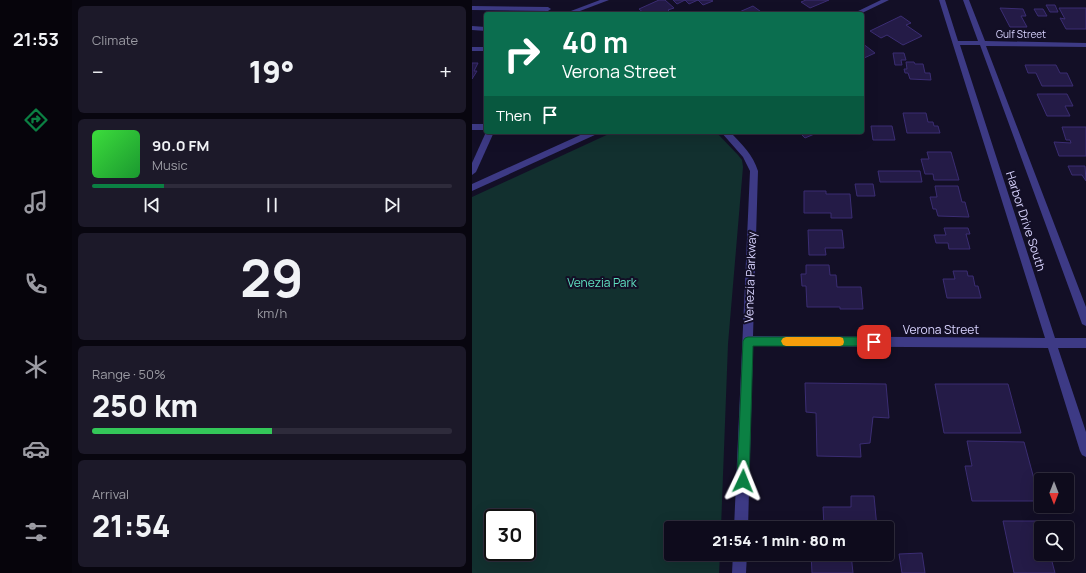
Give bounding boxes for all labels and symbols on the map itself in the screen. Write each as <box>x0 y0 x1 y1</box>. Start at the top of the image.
street label: Gulf Street <box>996 27 1046 41</box>
street label: Harbor Drive South <box>1002 169 1050 273</box>
street label: Venezia Parkway <box>740 231 760 323</box>
park label: Venezia Park <box>567 274 638 291</box>
street label: Verona Street <box>903 321 979 338</box>
pin <box>857 325 891 359</box>
position arrow <box>722 460 764 502</box>
north arrow <box>1034 473 1074 513</box>
speed limit sign: 30 <box>484 509 536 561</box>

